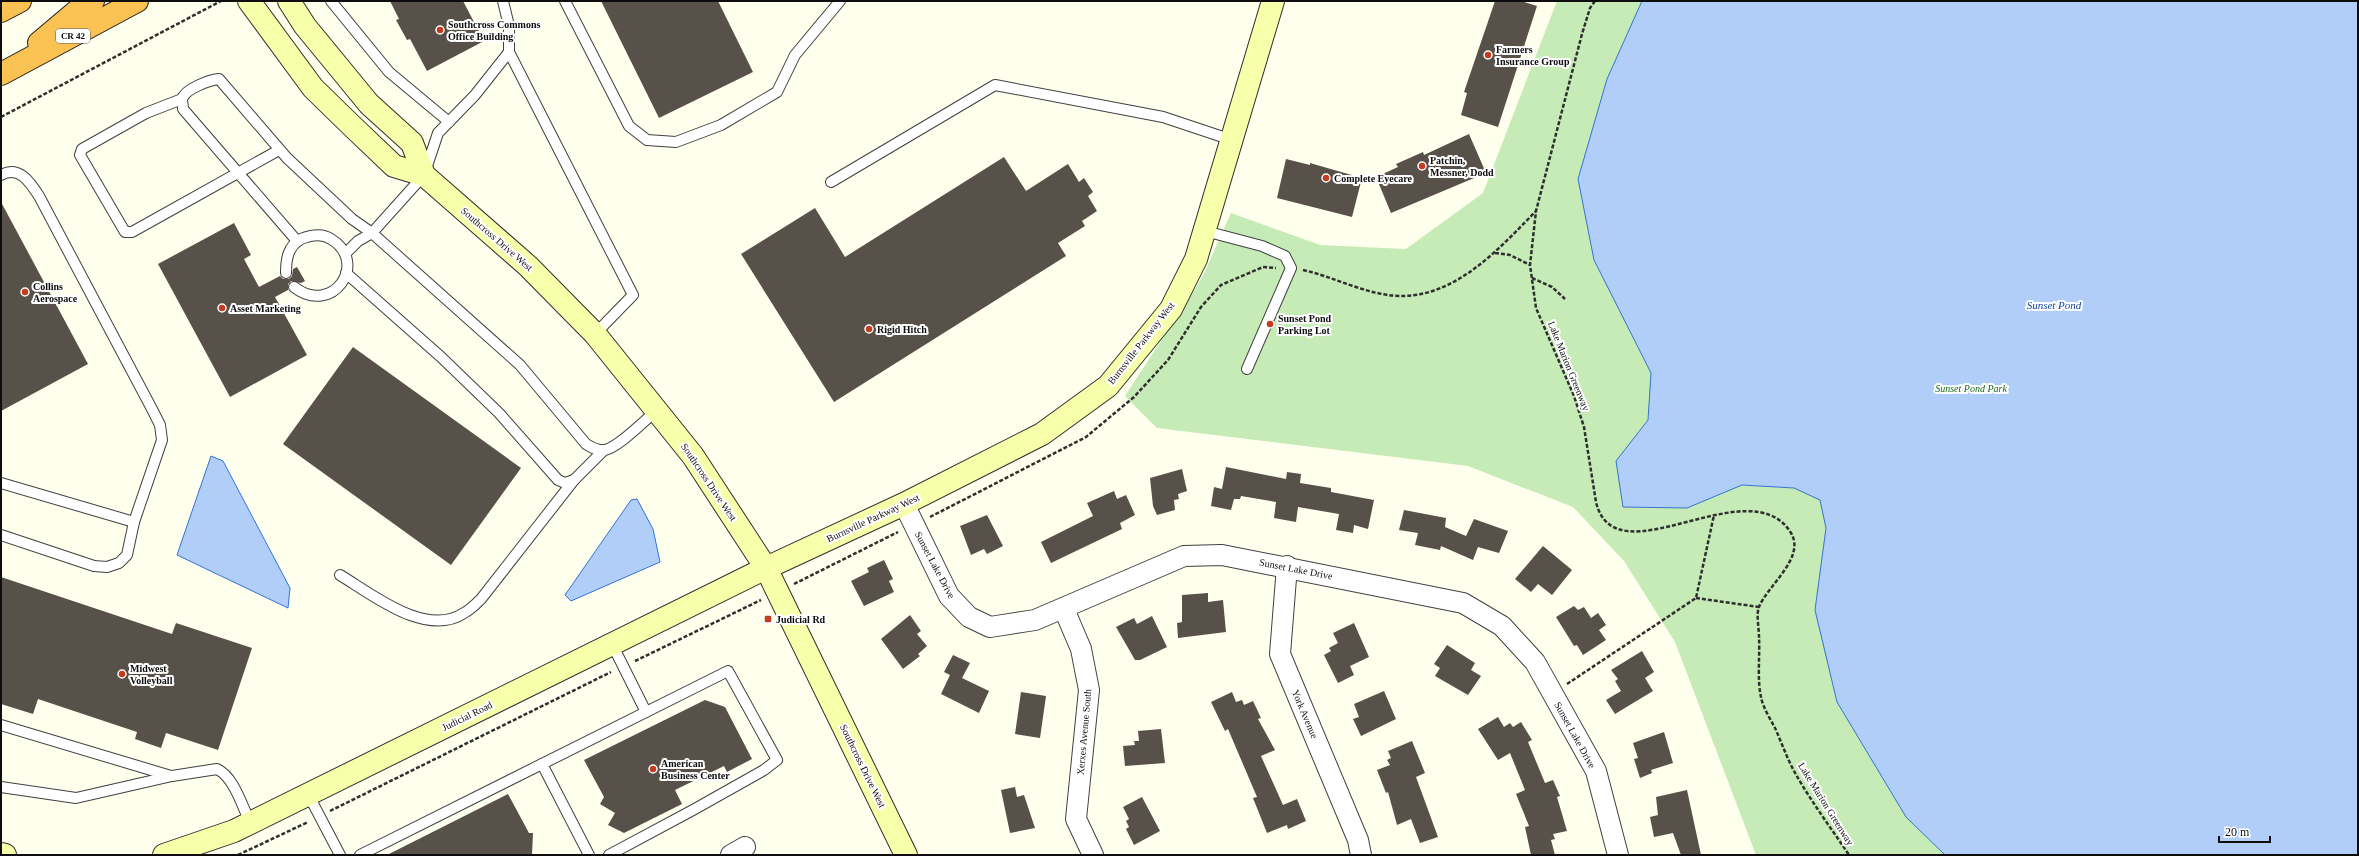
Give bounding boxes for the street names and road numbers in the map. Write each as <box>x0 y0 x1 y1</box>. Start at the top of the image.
road number: CR 42 <box>56 29 90 43</box>
street label: Southcross Drive West <box>459 205 535 273</box>
street label: Burnsville Parkway West <box>1106 300 1177 386</box>
street label: Lake Marion Greenway <box>1546 320 1592 412</box>
street label: Southcross Drive West <box>679 441 739 523</box>
street label: Burnsville Parkway West <box>825 492 921 544</box>
street label: Sunset Lake Drive <box>913 530 958 601</box>
street label: Sunset Lake Drive <box>1258 556 1334 582</box>
street label: Xerxes Avenue South <box>1075 688 1093 776</box>
street label: York Avenue <box>1290 688 1320 741</box>
street label: Judicial Road <box>440 699 494 733</box>
street label: Sunset Lake Drive <box>1552 700 1598 771</box>
street label: Southcross Drive West <box>838 723 888 810</box>
street label: Lake Marion Greenway <box>1796 761 1856 847</box>

